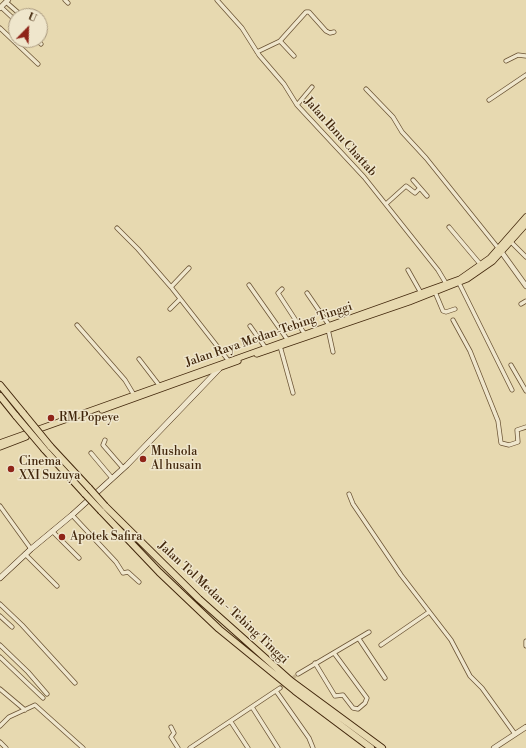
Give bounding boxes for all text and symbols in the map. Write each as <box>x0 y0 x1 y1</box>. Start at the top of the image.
north arrow <box>8 8 48 48</box>
text: U <box>26 10 39 26</box>
street label: Jalan Ibnu Chattab <box>301 95 379 179</box>
street label: Jalan Raya Medan-Tebing Tinggi <box>184 300 354 370</box>
place label: RM Popeye <box>59 411 119 425</box>
marker: RM Popeye <box>46 413 56 423</box>
place label: Mushola Al husain <box>151 445 202 473</box>
marker: Mushola Al husain <box>138 454 148 464</box>
place label: Cinema XXI Suzuya <box>19 455 80 483</box>
marker: Cinema XXI Suzuya <box>6 464 16 474</box>
place label: Apotek Safira <box>70 530 142 544</box>
marker: Apotek Safira <box>57 532 67 542</box>
street label: Jalan Tol Medan - Tebing Tinggi <box>155 539 291 667</box>

